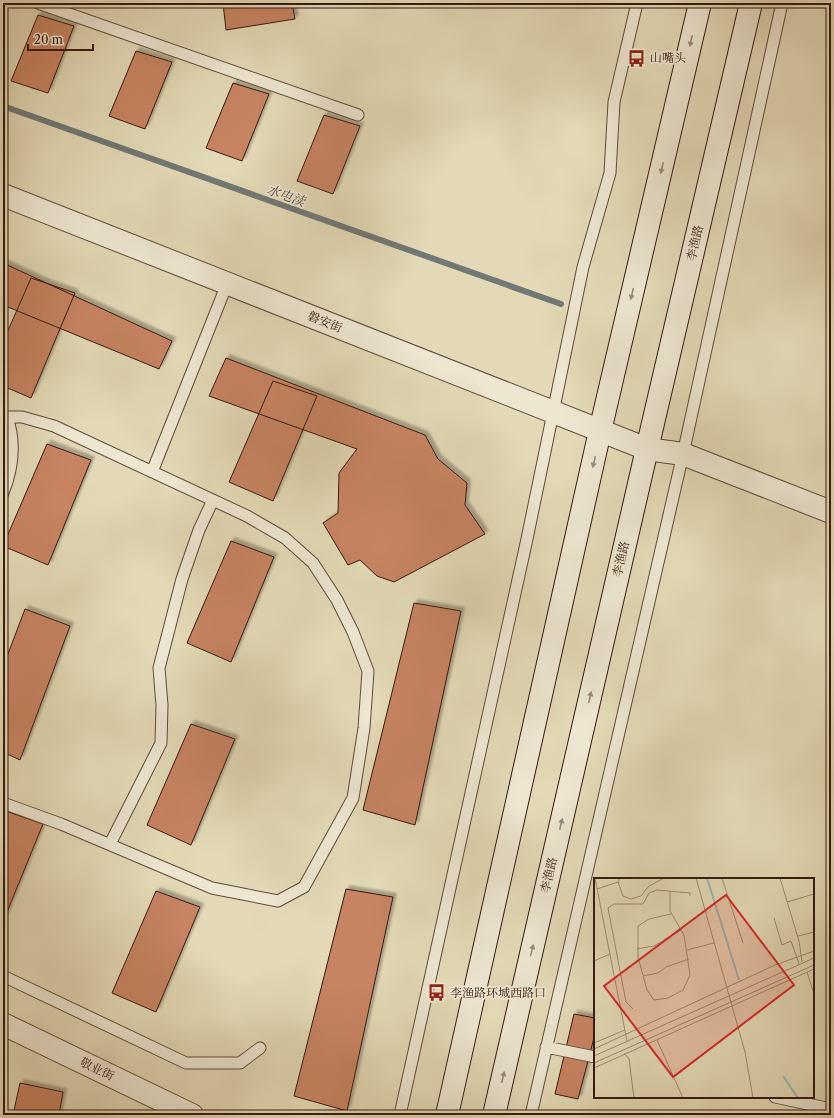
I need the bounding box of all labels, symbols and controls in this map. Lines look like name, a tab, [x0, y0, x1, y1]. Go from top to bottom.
scale bar	[28, 26, 93, 52]
text: 20 m	[34, 32, 63, 47]
one-way arrow	[688, 35, 694, 47]
bus stop icon: 山嘴头	[627, 48, 647, 68]
place label: 山嘴头	[650, 50, 686, 65]
one-way arrow	[658, 161, 664, 174]
water label: 水电渎	[265, 181, 309, 210]
street label: 李渔路	[683, 224, 706, 262]
one-way arrow	[629, 288, 635, 300]
street label: 磐安街	[306, 308, 346, 336]
one-way arrow	[590, 456, 596, 468]
street label: 李渔路	[609, 540, 632, 578]
one-way arrow	[587, 691, 593, 703]
one-way arrow	[558, 817, 564, 830]
street label: 李渔路	[537, 856, 560, 894]
inset map	[594, 878, 814, 1098]
one-way arrow	[529, 944, 535, 956]
bus stop icon: 李渔路环城西路口	[427, 983, 447, 1003]
place label: 李渔路环城西路口	[450, 985, 546, 1000]
street label: 敬业街	[78, 1054, 118, 1084]
one-way arrow	[500, 1071, 506, 1083]

